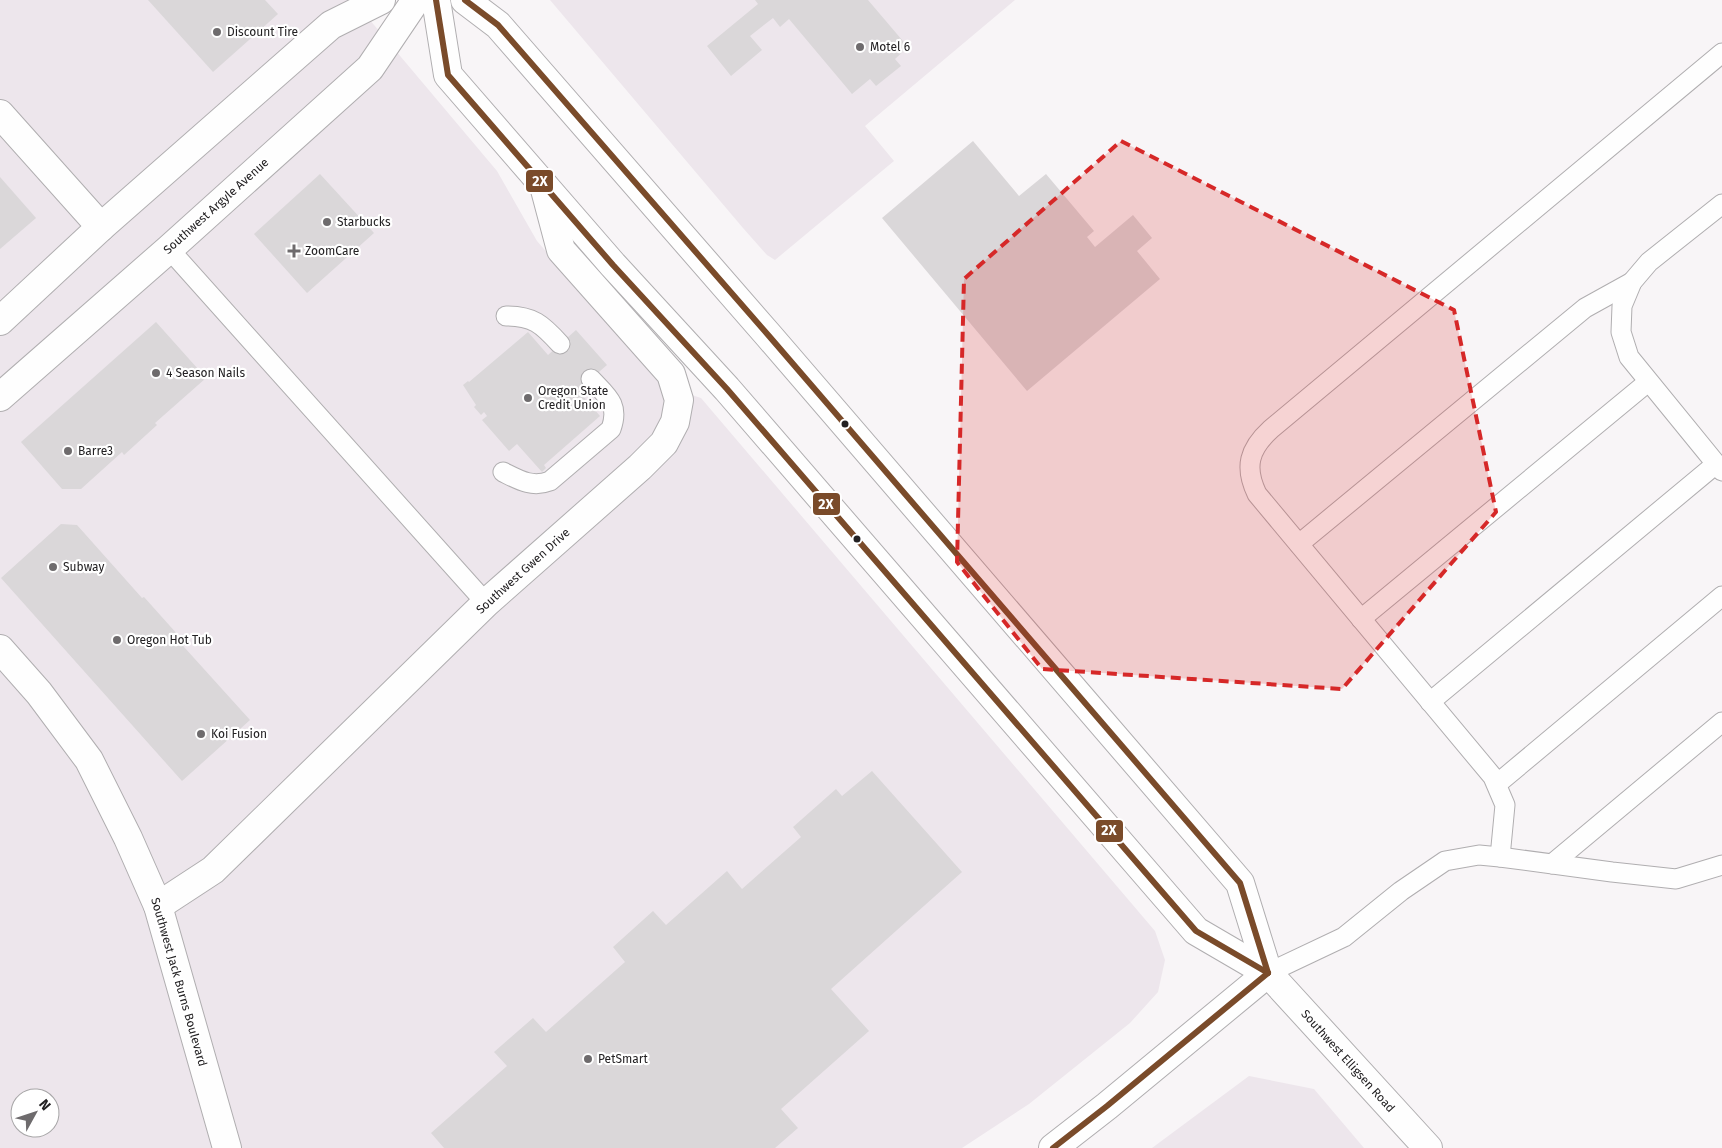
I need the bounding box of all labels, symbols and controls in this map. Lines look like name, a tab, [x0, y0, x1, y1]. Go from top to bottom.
place label: Discount Tire	[227, 25, 298, 39]
marker: Discount Tire	[211, 26, 223, 38]
place label: Motel 6	[870, 40, 910, 54]
marker: Motel 6	[854, 41, 866, 53]
street label: Southwest Argyle Avenue	[161, 155, 271, 257]
line badge: 2X	[525, 169, 554, 193]
text: 2X	[532, 173, 549, 190]
place label: Starbucks	[337, 215, 391, 229]
marker: Starbucks	[321, 216, 333, 228]
marker: ZoomCare	[287, 244, 301, 258]
place label: ZoomCare	[305, 244, 359, 258]
place label: 4 Season Nails	[166, 366, 245, 380]
marker: 4 Season Nails	[150, 367, 162, 379]
place label: Oregon State Credit Union	[538, 384, 608, 412]
marker: Oregon State Credit Union	[522, 392, 534, 404]
unlabelled marker	[840, 419, 850, 429]
place label: Barre3	[78, 444, 113, 458]
marker: Barre3	[62, 445, 74, 457]
line badge: 2X	[812, 492, 841, 516]
text: 2X	[818, 496, 835, 513]
street label: Southwest Gwen Drive	[473, 525, 573, 617]
unlabelled marker	[852, 534, 862, 544]
place label: Subway	[63, 560, 104, 574]
marker: Subway	[47, 561, 59, 573]
place label: Oregon Hot Tub	[127, 633, 212, 647]
marker: Oregon Hot Tub	[111, 634, 123, 646]
place label: Koi Fusion	[211, 727, 267, 741]
marker: Koi Fusion	[195, 728, 207, 740]
line badge: 2X	[1095, 819, 1124, 843]
text: 2X	[1101, 822, 1118, 839]
street label: Southwest Jack Burns Boulevard	[148, 896, 210, 1068]
street label: Southwest Elligsen Road	[1298, 1007, 1398, 1115]
place label: PetSmart	[598, 1052, 648, 1066]
marker: PetSmart	[582, 1053, 594, 1065]
north arrow	[10, 1088, 60, 1138]
text: N	[35, 1096, 54, 1114]

